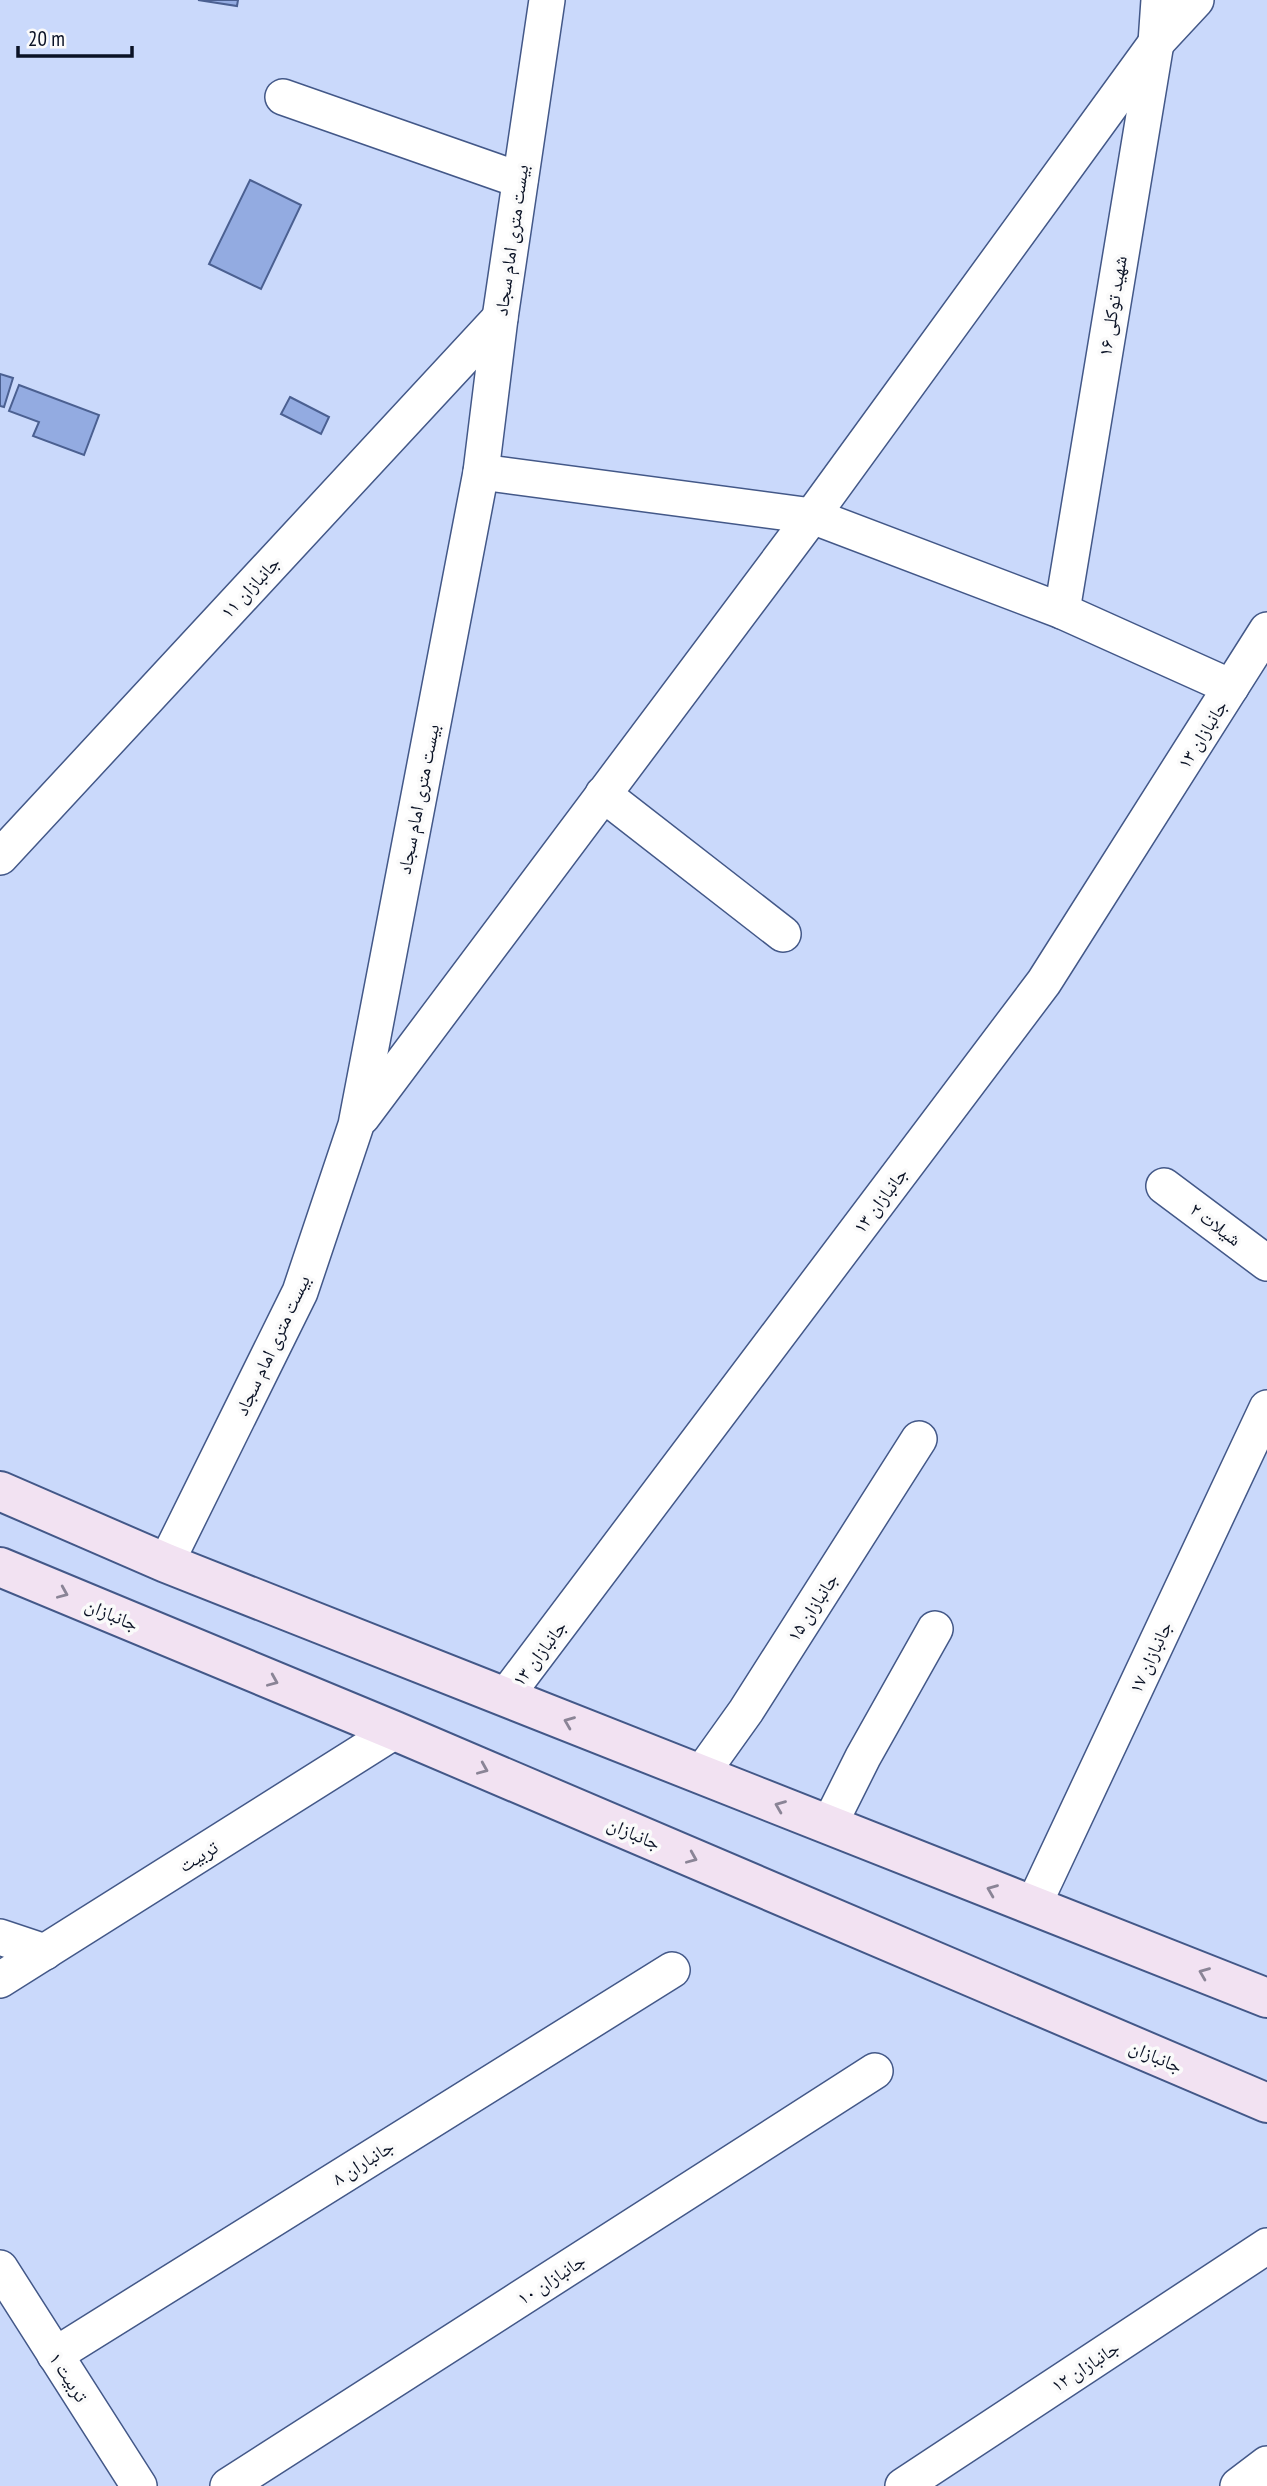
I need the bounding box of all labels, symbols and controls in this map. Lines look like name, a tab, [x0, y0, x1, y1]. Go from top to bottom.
scale bar	[18, 14, 131, 58]
text: 20 m	[28, 25, 65, 52]
street label: بیست متری امام سجاد	[489, 163, 535, 317]
street label: شهید توکلی ۱۶	[1092, 254, 1132, 358]
street label: جانبازان ۱۱	[215, 551, 285, 623]
street label: جانبازان ۱۳	[1172, 695, 1232, 773]
street label: بیست متری امام سجاد	[392, 722, 446, 876]
street label: جانبازان ۱۳	[847, 1162, 913, 1238]
street label: شیلات ۲	[1186, 1197, 1246, 1251]
street label: بیست متری امام سجاد	[229, 1271, 317, 1420]
street label: جانبازان ۱۵	[781, 1568, 843, 1646]
one-way arrow	[56, 1585, 68, 1599]
street label: جانبازان	[82, 1592, 142, 1636]
street label: جانبازان ۱۳	[506, 1615, 572, 1691]
street label: جانبازان ۱۷	[1123, 1617, 1177, 1697]
one-way arrow	[266, 1672, 278, 1686]
one-way arrow	[564, 1717, 576, 1731]
one-way arrow	[476, 1761, 488, 1775]
one-way arrow	[775, 1800, 788, 1814]
street label: جانبازان	[604, 1811, 664, 1855]
street label: تربیت	[174, 1835, 222, 1877]
one-way arrow	[685, 1850, 697, 1864]
one-way arrow	[987, 1884, 999, 1898]
one-way arrow	[1198, 1968, 1210, 1982]
street label: جانبازان	[1126, 2034, 1186, 2078]
street label: جانباران ۸	[328, 2134, 398, 2190]
street label: جانبازان ۱۰	[512, 2248, 590, 2310]
street label: جانبازان ۱۲	[1046, 2335, 1124, 2397]
street label: تربیت ۱	[44, 2348, 94, 2407]

